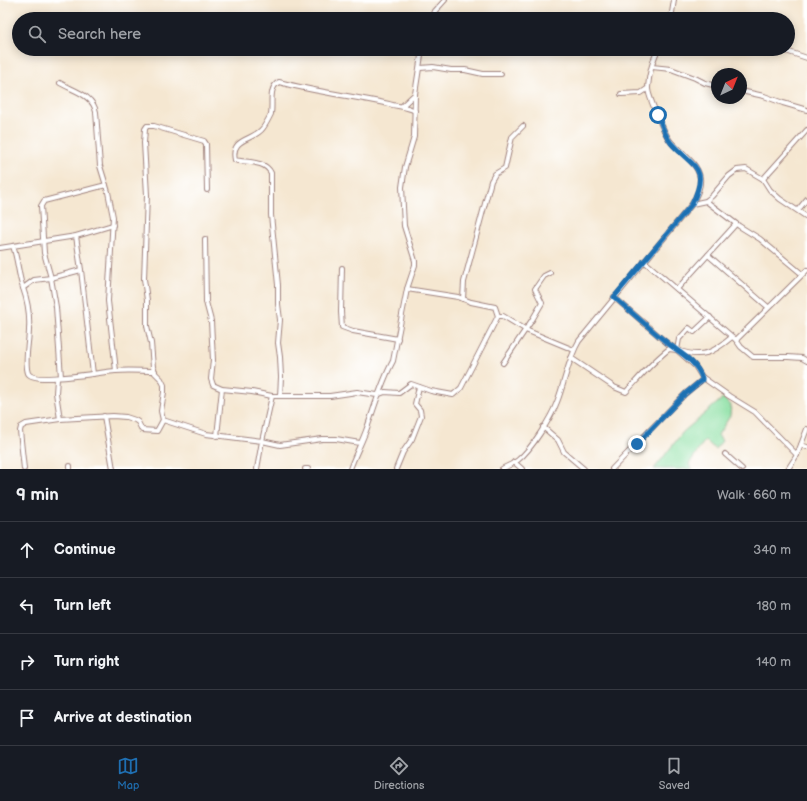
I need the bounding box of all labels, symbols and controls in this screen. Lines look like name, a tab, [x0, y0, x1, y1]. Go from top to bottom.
search box	[12, 12, 795, 56]
icon: search	[26, 23, 48, 45]
text: Search here	[58, 25, 141, 44]
north arrow	[711, 68, 747, 104]
route start	[649, 106, 667, 124]
route end	[628, 435, 646, 453]
text: 9 min	[16, 485, 59, 505]
text: Walk · 660 m	[717, 487, 791, 503]
icon: ahead	[16, 539, 38, 561]
text: Continue	[54, 540, 116, 559]
text: 340 m	[753, 542, 791, 558]
icon: left	[16, 595, 38, 617]
text: Turn left	[54, 596, 111, 615]
text: 180 m	[756, 598, 791, 614]
icon: right	[16, 651, 38, 673]
text: Turn right	[54, 652, 119, 671]
text: 140 m	[756, 654, 791, 670]
icon: arrive	[16, 707, 38, 729]
text: Arrive at destination	[54, 708, 192, 727]
tab: Map	[117, 755, 139, 792]
tab: Directions	[374, 755, 424, 792]
tab: Saved	[659, 755, 690, 792]

